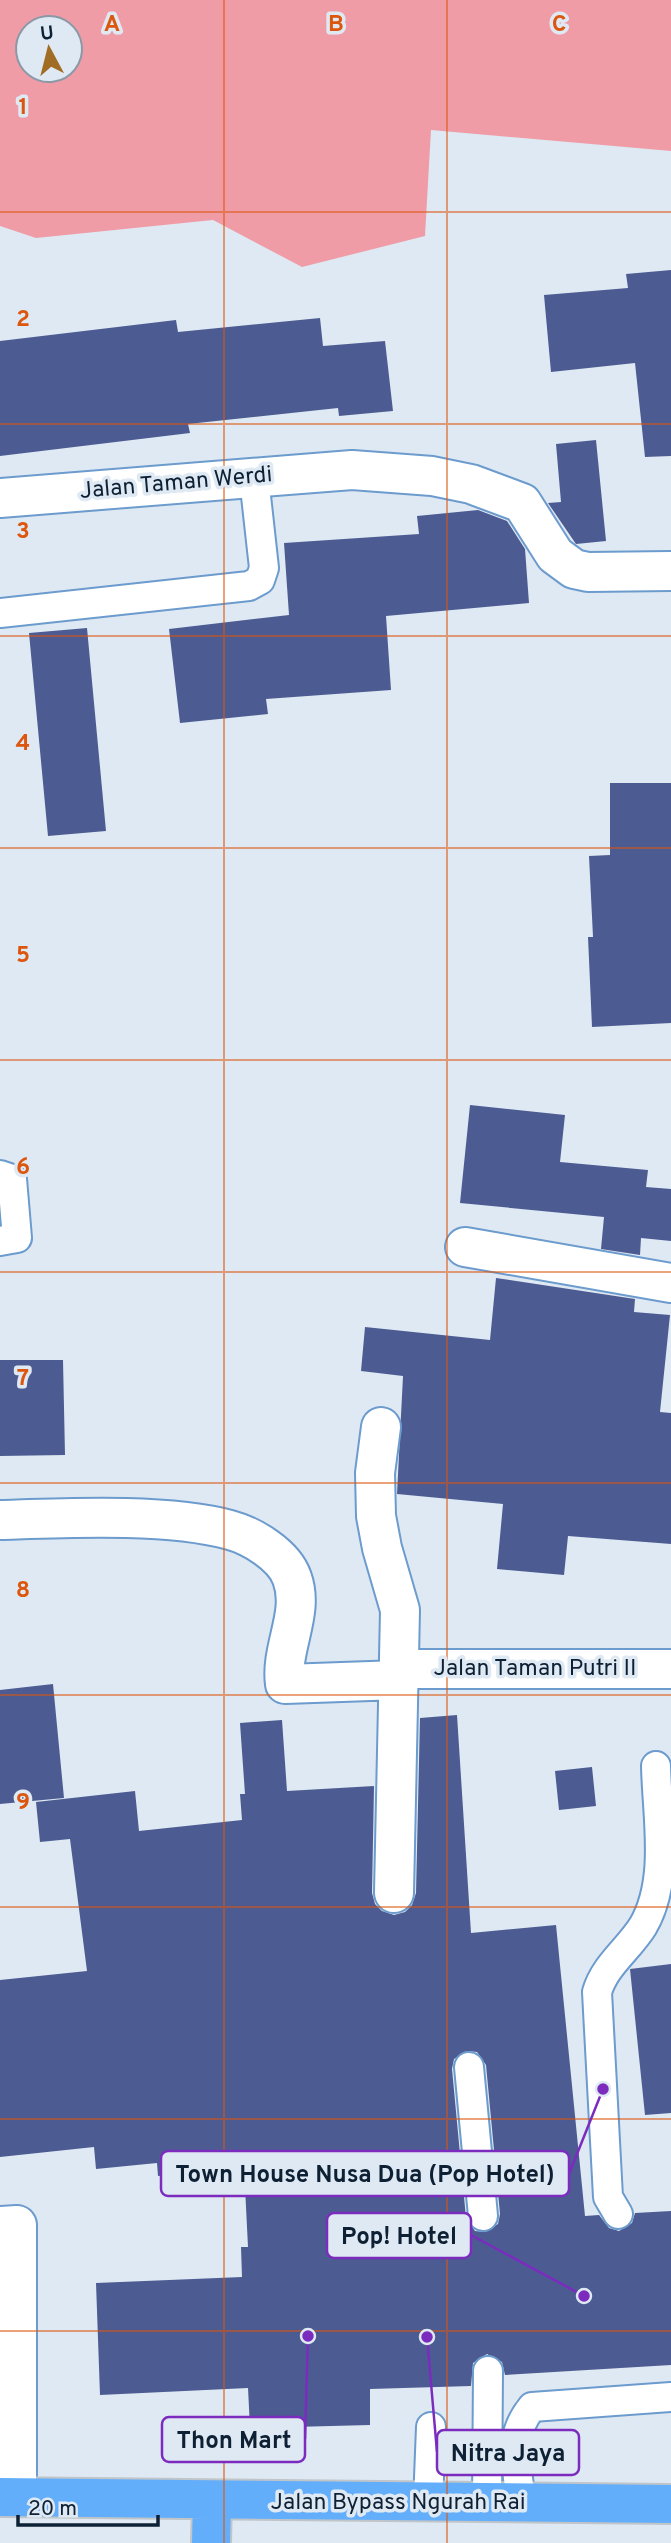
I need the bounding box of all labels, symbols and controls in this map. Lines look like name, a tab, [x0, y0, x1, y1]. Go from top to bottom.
text: A	[104, 11, 120, 40]
text: B	[328, 11, 344, 40]
text: C	[552, 11, 566, 40]
north arrow	[14, 14, 84, 84]
text: U	[39, 21, 55, 47]
text: 1	[18, 94, 28, 123]
text: 2	[16, 306, 30, 335]
street label: Jalan Taman Werdi	[78, 461, 274, 507]
text: 3	[16, 518, 30, 547]
text: 4	[16, 730, 30, 759]
text: 5	[16, 942, 30, 971]
text: 6	[16, 1154, 30, 1183]
text: 7	[17, 1365, 29, 1394]
text: 8	[16, 1577, 30, 1606]
street label: Jalan Taman Putri II	[433, 1655, 637, 1684]
text: 9	[16, 1789, 30, 1818]
callout: Town House Nusa Dua (Pop Hotel)	[161, 2151, 569, 2196]
text: Town House Nusa Dua (Pop Hotel)	[175, 2161, 555, 2191]
callout: Pop! Hotel	[327, 2213, 471, 2258]
text: Pop! Hotel	[341, 2223, 457, 2253]
callout: Thon Mart	[162, 2417, 305, 2462]
text: Thon Mart	[177, 2427, 291, 2457]
callout: Nitra Jaya	[437, 2430, 579, 2475]
text: Nitra Jaya	[451, 2440, 565, 2470]
scale bar	[18, 2484, 158, 2528]
street label: Jalan Bypass Ngurah Rai	[271, 2489, 526, 2518]
text: 20 m	[28, 2496, 77, 2523]

